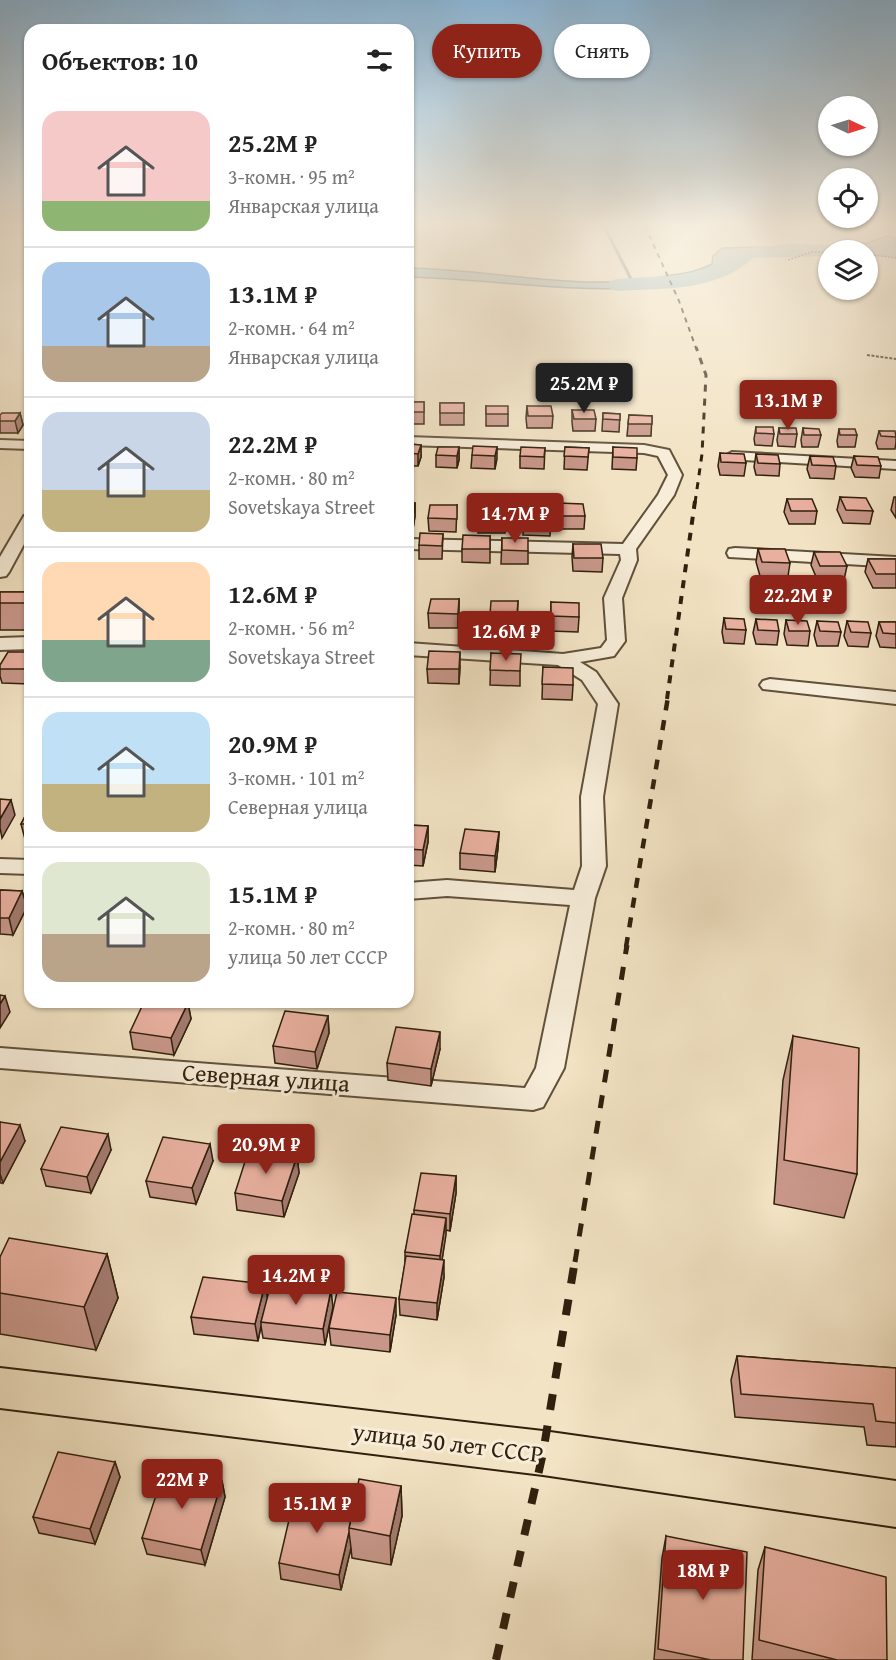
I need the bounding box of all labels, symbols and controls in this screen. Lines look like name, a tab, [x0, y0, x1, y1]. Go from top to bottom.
chip: Купить	[432, 24, 542, 78]
chip: Снять	[554, 24, 650, 78]
text: Объектов: 10	[42, 41, 198, 80]
icon: filters	[363, 44, 396, 77]
north arrow	[818, 96, 878, 156]
map controls	[818, 96, 878, 300]
text: 25.2M ₽	[228, 123, 317, 162]
icon: home	[90, 135, 162, 207]
text: 3-комн. · 95 m²	[228, 162, 355, 191]
button: locate	[818, 168, 878, 228]
text: Январская улица	[228, 191, 379, 220]
button: layers	[818, 240, 878, 300]
text: 13.1M ₽	[228, 274, 317, 313]
icon: home	[90, 286, 162, 358]
text: 2-комн. · 64 m²	[228, 313, 355, 342]
text: Январская улица	[228, 342, 379, 371]
pin: 25.2M ₽	[529, 363, 639, 414]
text: 25.2M ₽	[550, 368, 618, 397]
pin: 13.1M ₽	[733, 380, 843, 431]
text: 13.1M ₽	[754, 385, 822, 414]
text: 22.2M ₽	[228, 424, 317, 463]
icon: home	[90, 436, 162, 508]
text: 2-комн. · 80 m²	[228, 463, 355, 492]
text: Sovetskaya Street	[228, 492, 375, 521]
pin: 14.7M ₽	[460, 493, 570, 544]
text: 14.7M ₽	[481, 498, 549, 527]
text: 12.6M ₽	[228, 574, 317, 613]
pin: 22.2M ₽	[743, 575, 853, 626]
text: 22.2M ₽	[764, 580, 832, 609]
icon: home	[90, 586, 162, 658]
pin: 12.6M ₽	[451, 611, 561, 662]
text: 2-комн. · 56 m²	[228, 613, 355, 642]
text: 12.6M ₽	[472, 616, 540, 645]
text: Sovetskaya Street	[228, 642, 375, 671]
text: 20.9M ₽	[228, 724, 317, 763]
icon: home	[90, 736, 162, 808]
text: 3-комн. · 101 m²	[228, 763, 364, 792]
text: Северная улица	[228, 792, 368, 821]
text: 15.1M ₽	[228, 874, 317, 913]
icon: home	[90, 886, 162, 958]
text: 2-комн. · 80 m²	[228, 913, 355, 942]
text: улица 50 лет СССР	[228, 942, 388, 971]
street label: Северная улица	[181, 1054, 352, 1101]
pin: 20.9M ₽	[211, 1124, 321, 1175]
text: 20.9M ₽	[232, 1129, 300, 1158]
pin: 14.2M ₽	[241, 1255, 351, 1306]
text: 14.2M ₽	[262, 1260, 330, 1289]
street label: улица 50 лет СССР	[350, 1413, 545, 1472]
pin: 22M ₽	[140, 1459, 224, 1510]
text: 22M ₽	[156, 1464, 208, 1493]
pin: 15.1M ₽	[262, 1483, 372, 1534]
text: 15.1M ₽	[283, 1488, 351, 1517]
pin: 18M ₽	[661, 1550, 745, 1601]
text: 18M ₽	[677, 1555, 729, 1584]

